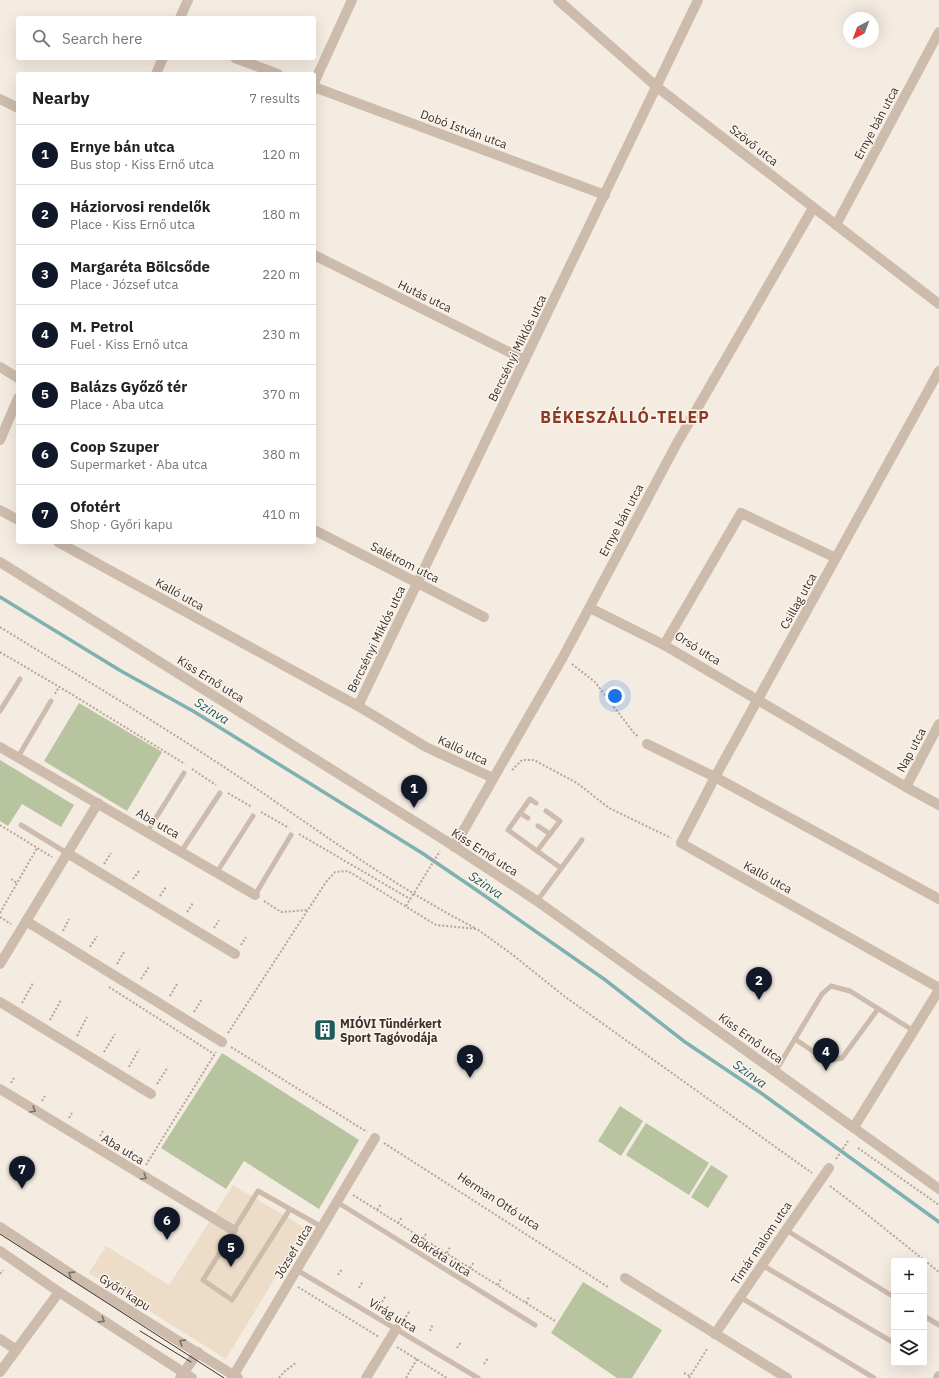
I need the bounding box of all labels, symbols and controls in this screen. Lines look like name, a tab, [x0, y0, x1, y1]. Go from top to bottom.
north arrow	[843, 12, 879, 48]
search box	[16, 16, 316, 60]
icon: search	[30, 27, 52, 49]
text: Search here	[62, 29, 142, 48]
street label: Ernye bán utca	[851, 84, 902, 162]
text: Nearby	[32, 87, 90, 109]
text: 7 results	[249, 90, 300, 107]
street label: Dobó István utca	[419, 106, 510, 152]
street label: Szövő utca	[727, 121, 782, 169]
text: Ernye bán utca	[70, 137, 175, 156]
text: 1	[41, 146, 49, 163]
text: 120 m	[262, 146, 300, 163]
text: Bus stop · Kiss Ernő utca	[70, 156, 214, 173]
text: Háziorvosi rendelők	[70, 197, 210, 216]
text: 2	[41, 206, 49, 223]
text: 180 m	[262, 206, 300, 223]
text: Place · Kiss Ernő utca	[70, 216, 195, 233]
text: Margaréta Bölcsőde	[70, 257, 210, 276]
text: 3	[41, 266, 49, 283]
text: 220 m	[262, 266, 300, 283]
text: Place · József utca	[70, 276, 178, 293]
street label: Hutás utca	[396, 277, 455, 316]
street label: Bercsényi Miklós utca	[485, 292, 550, 404]
text: M. Petrol	[70, 317, 133, 336]
text: 4	[41, 326, 49, 343]
text: 230 m	[262, 326, 300, 343]
text: Fuel · Kiss Ernő utca	[70, 336, 188, 353]
text: Balázs Győző tér	[70, 377, 187, 396]
text: 5	[41, 386, 49, 403]
text: 370 m	[262, 386, 300, 403]
text: Place · Aba utca	[70, 396, 164, 413]
district label: BÉKESZÁLLÓ-TELEP	[540, 406, 710, 427]
text: Coop Szuper	[70, 437, 159, 456]
text: 6	[41, 446, 49, 463]
text: 380 m	[262, 446, 300, 463]
text: Supermarket · Aba utca	[70, 456, 207, 473]
street label: Ernye bán utca	[596, 481, 647, 559]
text: Ofotért	[70, 497, 120, 516]
text: 7	[41, 506, 49, 523]
text: 410 m	[262, 506, 300, 523]
text: Shop · Győri kapu	[70, 516, 173, 533]
street label: Salétrom utca	[368, 538, 442, 586]
street label: Csillag utca	[776, 570, 820, 632]
street label: Kalló utca	[153, 575, 207, 614]
street label: Bercsényi Miklós utca	[344, 583, 409, 695]
street label: Orsó utca	[672, 628, 724, 668]
street label: Kiss Ernő utca	[175, 652, 248, 706]
your location	[605, 686, 625, 706]
water label: Szinva	[191, 694, 233, 728]
street label: Nap utca	[893, 725, 929, 775]
street label: Kalló utca	[436, 732, 491, 768]
pin: 1	[401, 775, 427, 808]
street label: Aba utca	[134, 805, 183, 842]
street label: Kiss Ernő utca	[449, 825, 522, 879]
street label: Kalló utca	[741, 858, 795, 897]
water label: Szinva	[466, 867, 506, 903]
pin: 2	[746, 967, 772, 1000]
street label: Kiss Ernő utca	[716, 1010, 787, 1067]
place label: MIÓVI Tündérkert Sport Tagóvodája	[340, 1015, 442, 1045]
building icon: MIÓVI Tündérkert Sport Tagóvodája	[312, 1017, 338, 1043]
pin: 4	[813, 1038, 839, 1071]
pin: 3	[457, 1045, 483, 1078]
water label: Szinva	[730, 1056, 770, 1092]
one-way arrow	[29, 1105, 36, 1112]
street label: Aba utca	[99, 1130, 148, 1168]
pin: 7	[9, 1156, 35, 1189]
street label: Herman Ottó utca	[455, 1169, 544, 1234]
one-way arrow	[140, 1172, 147, 1180]
street label: Tímár malom utca	[727, 1198, 795, 1288]
pin: 6	[154, 1207, 180, 1240]
street label: József utca	[271, 1221, 315, 1281]
street label: Bokréta utca	[408, 1230, 475, 1280]
pin: 5	[218, 1234, 244, 1267]
map controls	[891, 1258, 927, 1366]
button: +	[891, 1258, 927, 1294]
street label: Győri kapu	[97, 1270, 153, 1314]
one-way arrow	[68, 1271, 75, 1279]
button: −	[891, 1294, 927, 1330]
street label: Virág utca	[366, 1295, 420, 1336]
one-way arrow	[98, 1315, 105, 1323]
button: layers	[891, 1330, 927, 1366]
one-way arrow	[179, 1340, 186, 1347]

